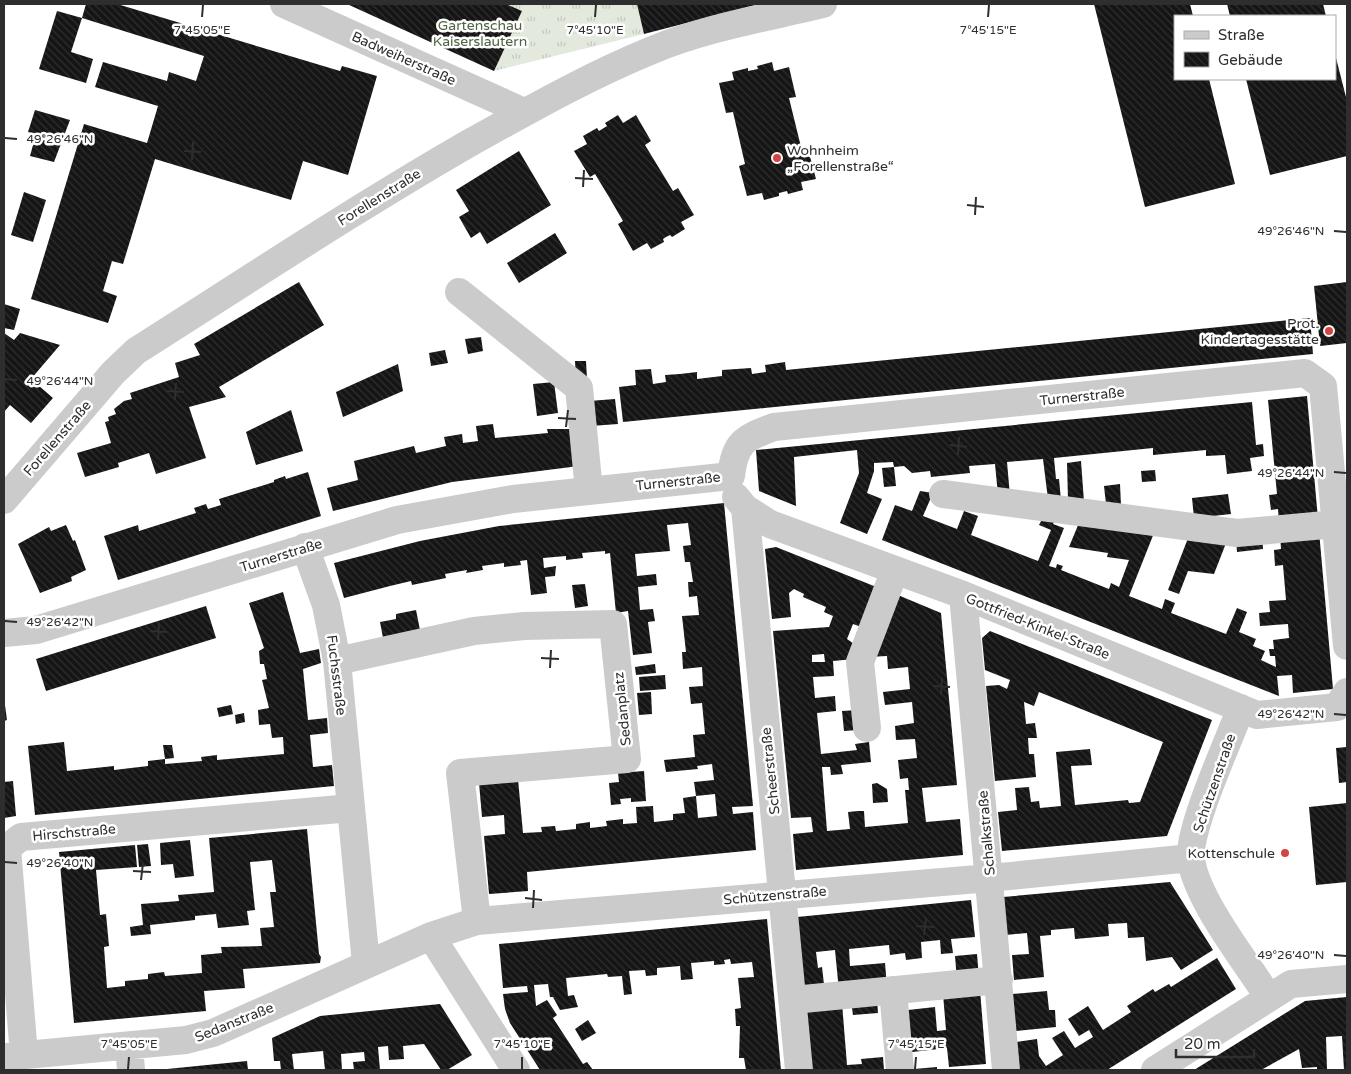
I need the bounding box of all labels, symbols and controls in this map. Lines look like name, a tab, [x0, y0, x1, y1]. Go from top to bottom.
legend	[1174, 15, 1336, 80]
park label: Gartenschau Kaiserslautern	[433, 17, 527, 50]
text: 7°45'05"E	[173, 23, 231, 37]
text: 7°45'10"E	[566, 23, 624, 37]
text: 7°45'15"E	[959, 23, 1017, 37]
text: Straße	[1218, 26, 1264, 44]
street label: Badweiherstraße	[349, 28, 459, 89]
text: Gebäude	[1218, 51, 1283, 69]
text: 49°26'46"N	[27, 132, 94, 146]
place label: Wohnheim „Forellenstraße“	[787, 142, 894, 175]
marker: Wohnheim „Forellenstraße“	[771, 152, 783, 164]
street label: Forellenstraße	[335, 165, 424, 230]
text: 49°26'46"N	[1258, 224, 1325, 238]
place label: Prot. Kindertagesstätte	[1201, 315, 1319, 348]
marker: Prot. Kindertagesstätte	[1323, 325, 1335, 337]
text: 49°26'44"N	[27, 374, 94, 388]
street label: Turnerstraße	[1039, 384, 1125, 409]
street label: Forellenstraße	[20, 397, 95, 480]
text: 49°26'44"N	[1258, 466, 1325, 480]
street label: Turnerstraße	[635, 469, 721, 494]
street label: Turnerstraße	[238, 535, 324, 576]
street label: Gottfried-Kinkel-Straße	[963, 590, 1112, 663]
text: 49°26'42"N	[27, 615, 94, 629]
street label: Fuchsstraße	[323, 634, 350, 716]
street label: Sedanplatz	[610, 671, 635, 747]
text: 49°26'42"N	[1258, 707, 1325, 721]
street label: Scheerstraße	[757, 726, 784, 815]
street label: Schützenstraße	[1190, 731, 1239, 835]
street label: Schalkstraße	[974, 790, 999, 876]
street label: Hirschstraße	[32, 820, 117, 845]
place label: Kottenschule	[1188, 845, 1275, 862]
marker: Kottenschule	[1279, 847, 1291, 859]
text: 49°26'40"N	[27, 856, 94, 870]
street label: Schützenstraße	[723, 883, 827, 908]
text: 49°26'40"N	[1258, 948, 1325, 962]
street label: Sedanstraße	[192, 999, 276, 1046]
scale bar	[1176, 1026, 1254, 1058]
text: 20 m	[1184, 1035, 1221, 1053]
text: 7°45'05"E	[100, 1037, 158, 1051]
text: 7°45'10"E	[493, 1037, 551, 1051]
text: 7°45'15"E	[887, 1037, 945, 1051]

